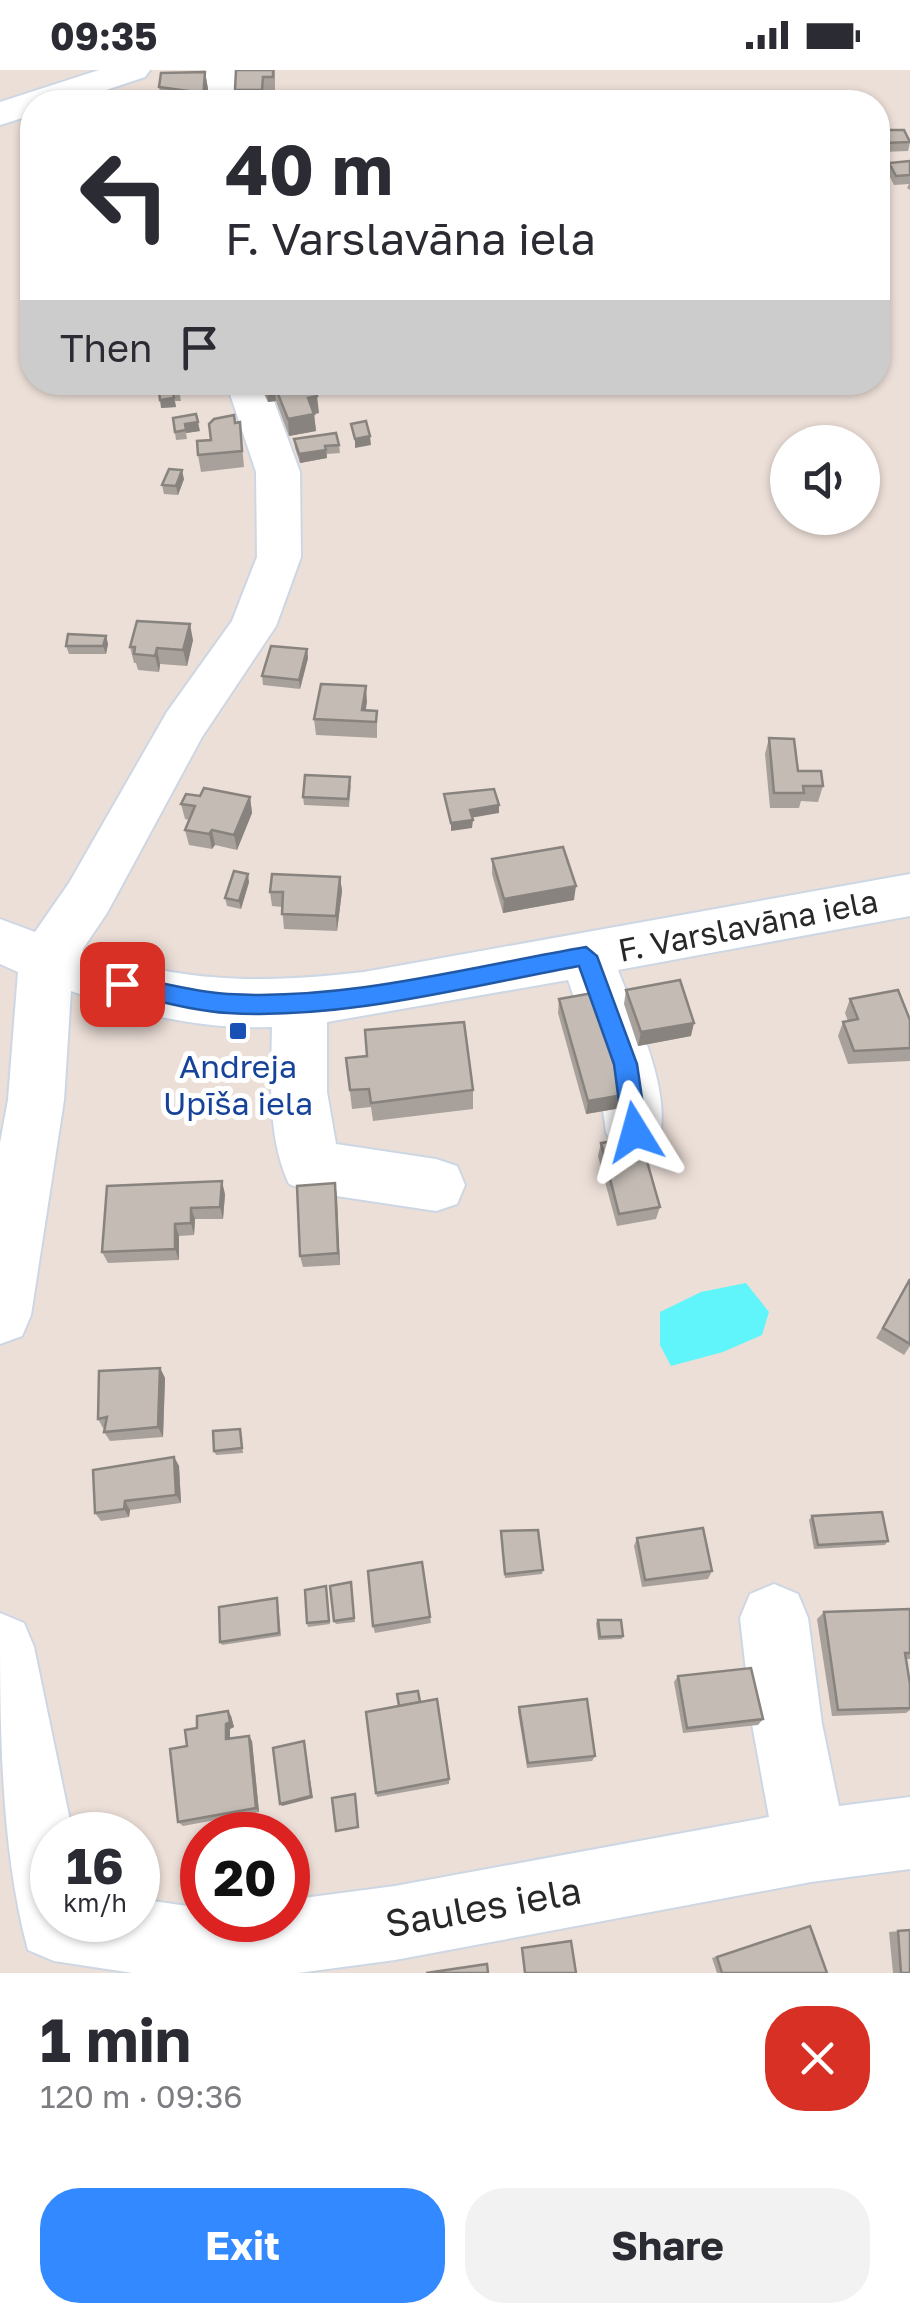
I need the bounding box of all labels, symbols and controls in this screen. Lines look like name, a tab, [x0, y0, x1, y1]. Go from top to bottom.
text: 09:35	[50, 13, 157, 58]
text: 40 m	[225, 126, 393, 210]
icon: left	[60, 130, 190, 260]
text: F. Varslavāna iela	[225, 211, 596, 265]
icon: arrive	[172, 320, 227, 375]
text: Then	[60, 325, 152, 370]
map controls	[770, 425, 880, 535]
button: sound	[770, 425, 880, 535]
street label: F. Varslavāna iela	[615, 881, 881, 969]
pin	[80, 942, 165, 1027]
icon: arrive	[95, 957, 150, 1012]
marker: Andreja Upīša iela	[227, 1020, 249, 1042]
place label: Andreja Upīša iela	[163, 1047, 313, 1122]
position arrow	[583, 1080, 687, 1184]
speed limit sign: 20	[180, 1812, 310, 1942]
text: 16	[66, 1835, 124, 1895]
street label: Saules iela	[382, 1867, 584, 1945]
text: km/h	[63, 1887, 127, 1918]
text: 1 min	[40, 2003, 191, 2075]
button: close	[765, 2006, 870, 2111]
text: 120 m · 09:36	[40, 2077, 243, 2115]
button: Exit	[40, 2188, 445, 2303]
button: Share	[465, 2188, 870, 2303]

